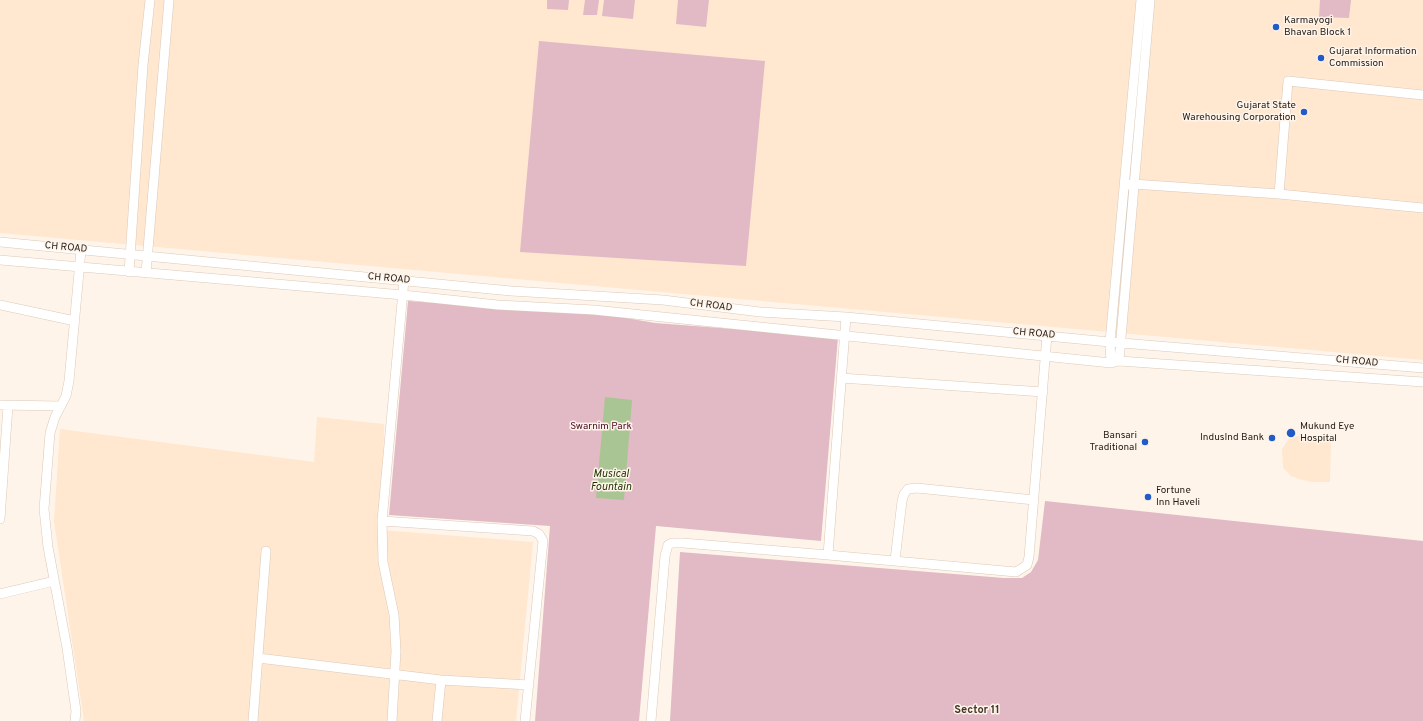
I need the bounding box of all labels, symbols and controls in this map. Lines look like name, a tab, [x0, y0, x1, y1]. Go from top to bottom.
place label: Karmayogi Bhavan Block 1	[1284, 15, 1351, 38]
marker: Karmayogi Bhavan Block 1	[1271, 22, 1281, 32]
place label: Gujarat Information Commission	[1329, 46, 1417, 70]
marker: Gujarat Information Commission	[1316, 53, 1326, 63]
place label: Gujarat State Warehousing Corporation	[1182, 100, 1296, 124]
marker: Gujarat State Warehousing Corporation	[1299, 107, 1309, 117]
street label: CH ROAD	[44, 240, 88, 256]
street label: CH ROAD	[367, 271, 411, 287]
street label: CH ROAD	[689, 297, 733, 315]
street label: CH ROAD	[1012, 326, 1056, 342]
street label: CH ROAD	[1335, 354, 1379, 370]
park label: Swarnim Park	[570, 421, 632, 433]
place label: Mukund Eye Hospital	[1300, 421, 1354, 444]
marker: Mukund Eye Hospital	[1285, 427, 1297, 439]
place label: Bansari Traditional	[1090, 430, 1137, 454]
place label: IndusInd Bank	[1200, 432, 1264, 444]
marker: IndusInd Bank	[1267, 433, 1277, 443]
marker: Bansari Traditional	[1140, 437, 1150, 447]
water label: Musical Fountain	[591, 468, 631, 494]
place label: Fortune Inn Haveli	[1156, 485, 1200, 508]
marker: Fortune Inn Haveli	[1143, 492, 1153, 502]
district label: Sector 11	[954, 704, 1000, 718]

